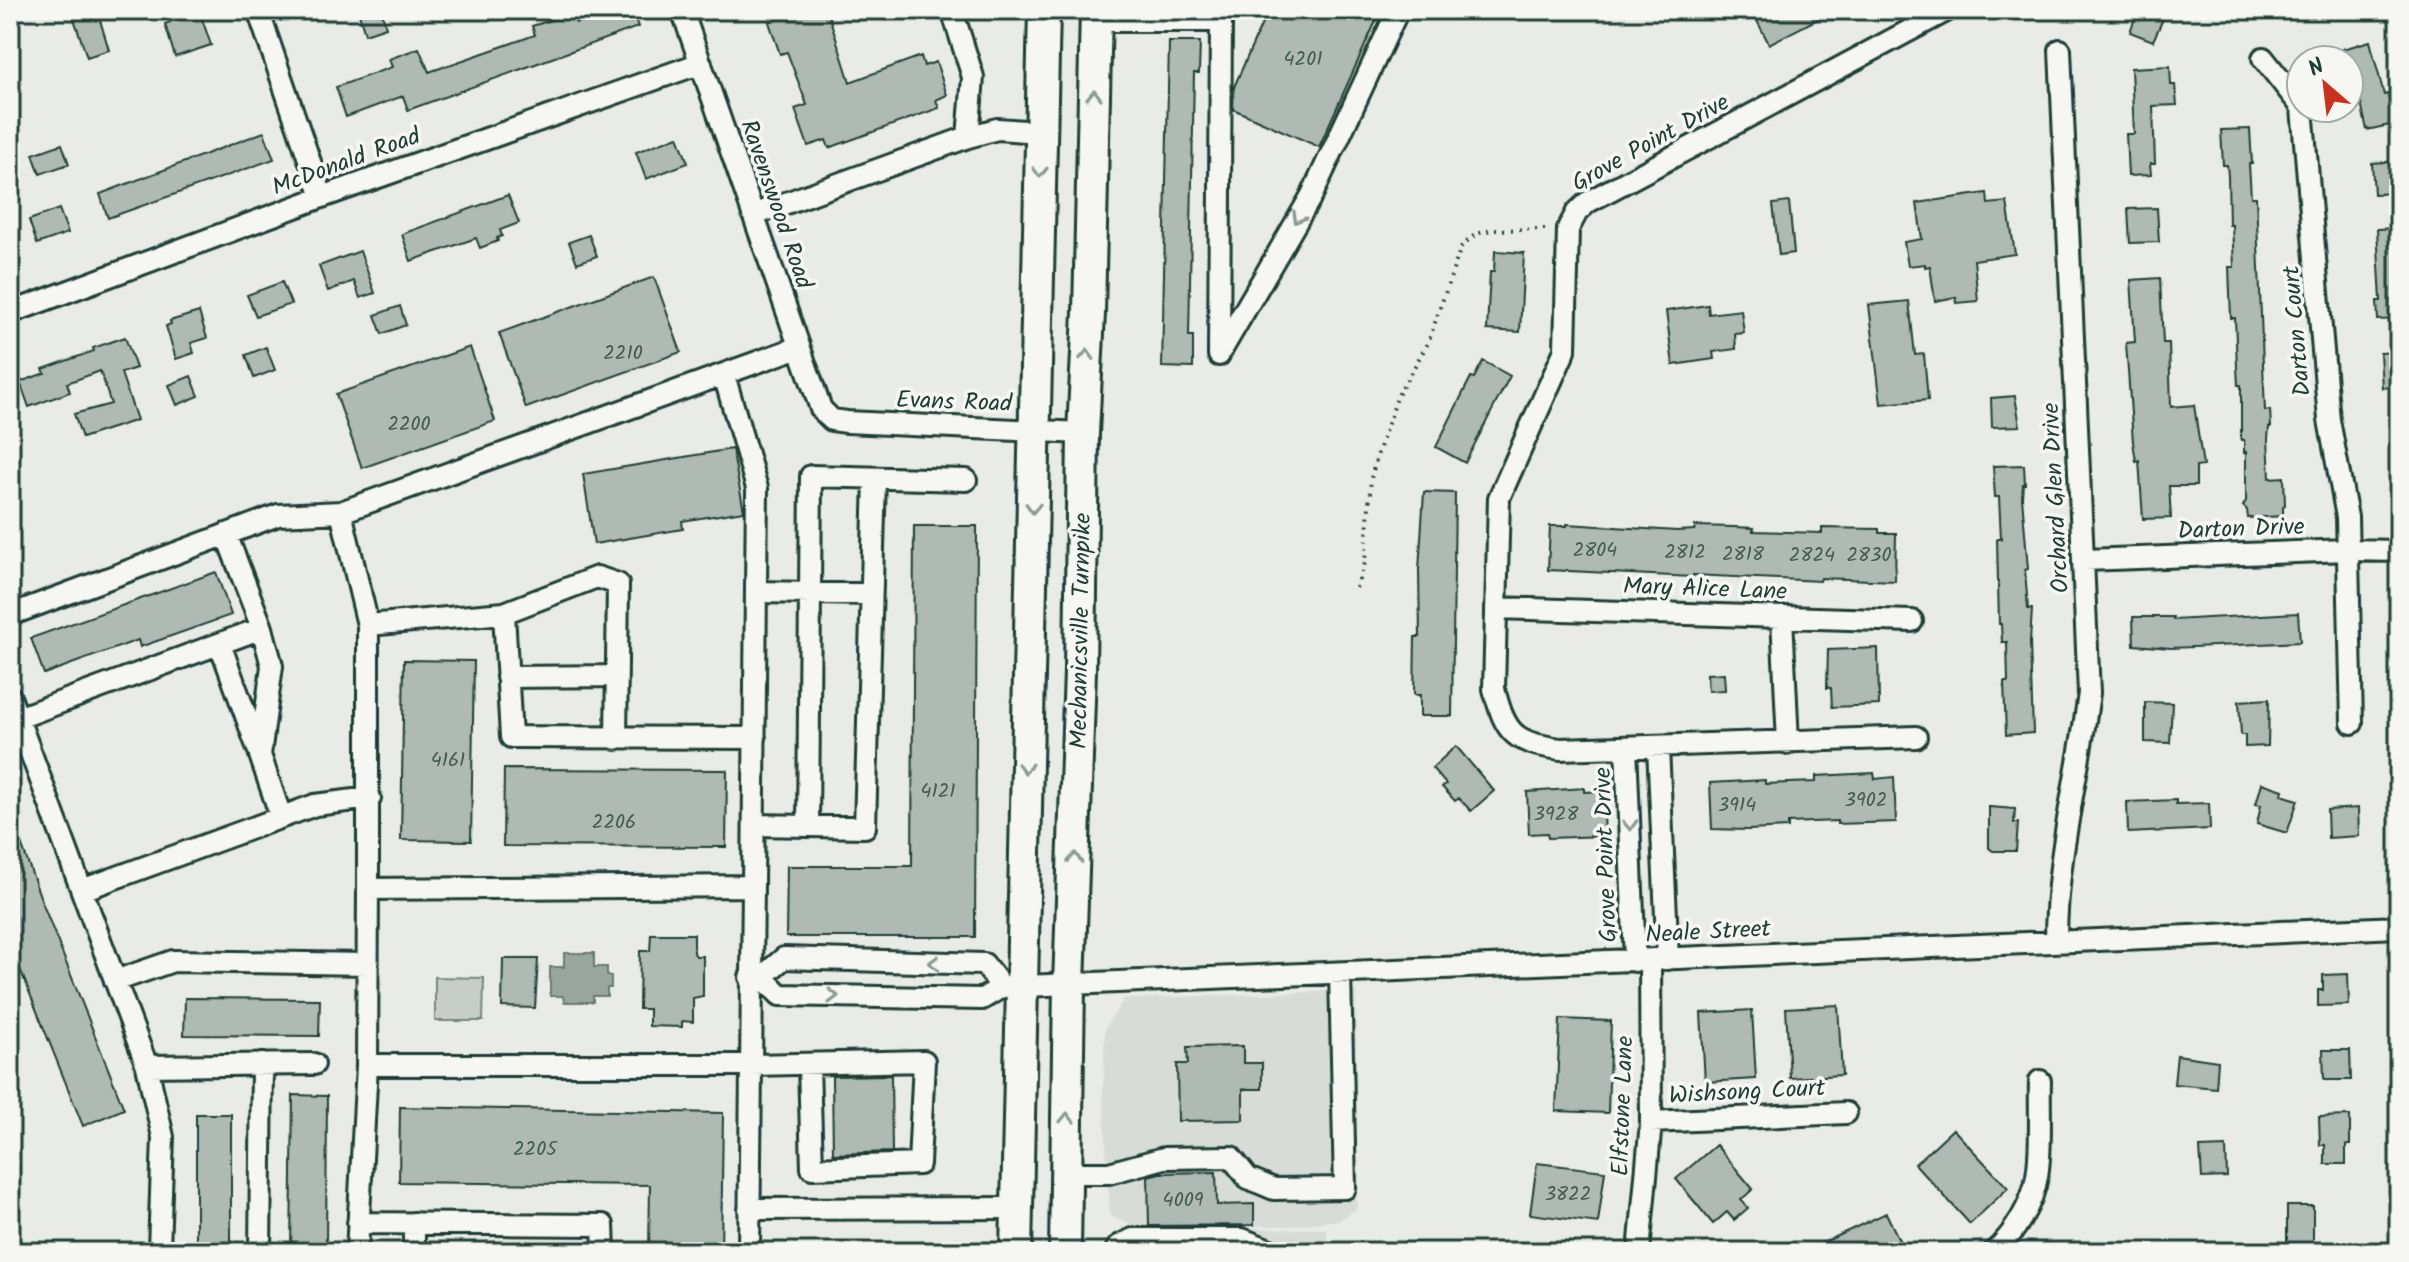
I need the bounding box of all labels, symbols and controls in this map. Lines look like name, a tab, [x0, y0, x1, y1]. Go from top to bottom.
house number: 4201	[1284, 44, 1322, 76]
north arrow	[2285, 44, 2365, 124]
text: N	[2302, 50, 2331, 87]
street label: Grove Point Drive	[1565, 84, 1737, 203]
one-way arrow	[1086, 88, 1103, 101]
street label: Ravenswood Road	[728, 115, 823, 295]
street label: McDonald Road	[267, 117, 427, 207]
one-way arrow	[1031, 166, 1049, 179]
one-way arrow	[1292, 209, 1308, 224]
street label: Darton Court	[2272, 263, 2323, 398]
house number: 2210	[603, 338, 643, 370]
one-way arrow	[1078, 348, 1095, 361]
street label: Evans Road	[895, 381, 1014, 424]
street label: Orchard Glen Drive	[2032, 401, 2081, 594]
house number: 2200	[387, 409, 431, 441]
one-way arrow	[1025, 502, 1042, 515]
street label: Darton Drive	[2177, 508, 2306, 551]
street label: Mechanicsville Turnpike	[1060, 512, 1103, 750]
house number: 2804	[1573, 535, 1617, 567]
house number: 2812	[1664, 537, 1706, 569]
house number: 2818	[1722, 539, 1765, 571]
house number: 2824	[1789, 540, 1835, 572]
house number: 2830	[1846, 540, 1892, 572]
street label: Mary Alice Lane	[1622, 567, 1788, 612]
house number: 4161	[431, 745, 465, 777]
one-way arrow	[1016, 762, 1034, 775]
street label: Grove Point Drive	[1584, 766, 1629, 943]
house number: 4121	[920, 776, 956, 808]
house number: 3902	[1845, 785, 1887, 817]
house number: 3914	[1718, 790, 1756, 822]
house number: 3928	[1534, 799, 1579, 831]
house number: 2206	[592, 807, 636, 839]
one-way arrow	[1621, 819, 1638, 832]
one-way arrow	[1067, 851, 1084, 864]
street label: Neale Street	[1644, 910, 1772, 955]
one-way arrow	[927, 954, 940, 971]
one-way arrow	[827, 987, 840, 1005]
street label: Elfstone Lane	[1602, 1035, 1645, 1177]
street label: Wishsong Court	[1668, 1069, 1827, 1116]
one-way arrow	[1058, 1111, 1076, 1124]
house number: 2205	[513, 1134, 558, 1166]
house number: 3822	[1545, 1179, 1591, 1211]
house number: 4009	[1163, 1185, 1204, 1217]

